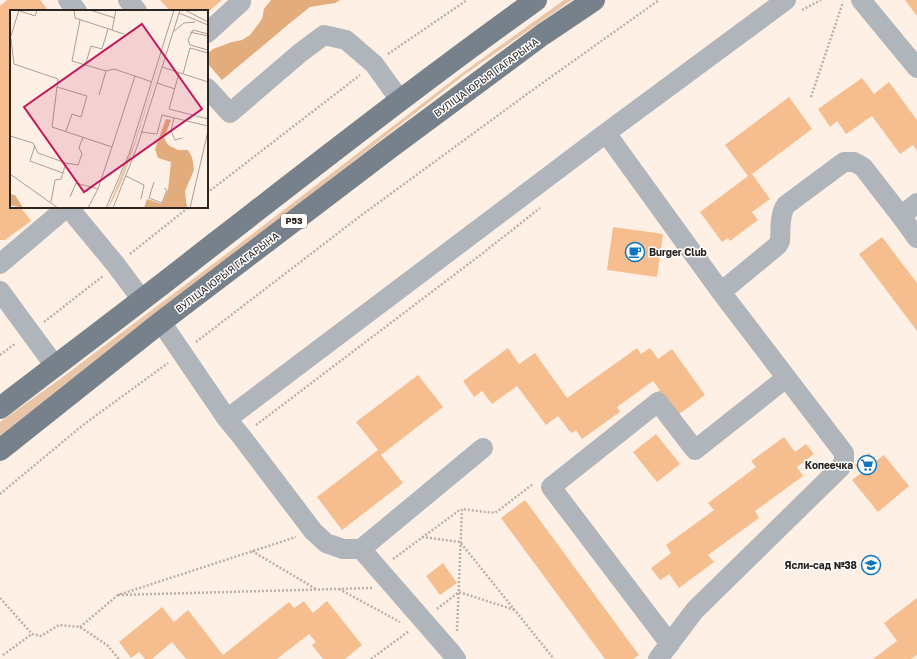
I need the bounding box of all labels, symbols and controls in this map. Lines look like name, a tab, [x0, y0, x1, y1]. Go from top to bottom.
inset map	[10, 10, 208, 208]
street label: ВУЛІЦА ЮРЫЯ ГАГАРЫНА	[431, 35, 541, 119]
road number: Р53	[281, 214, 307, 228]
street label: ВУЛІЦА ЮРЫЯ ГАГАРЫНА	[173, 229, 281, 315]
cafe icon: Burger Club	[624, 241, 646, 263]
place label: Burger Club	[649, 246, 707, 258]
supermarket icon: Копеечка	[856, 454, 878, 476]
place label: Копеечка	[805, 459, 853, 471]
school or university icon: Ясли-сад №38	[860, 554, 882, 576]
place label: Ясли-сад №38	[784, 559, 857, 571]

